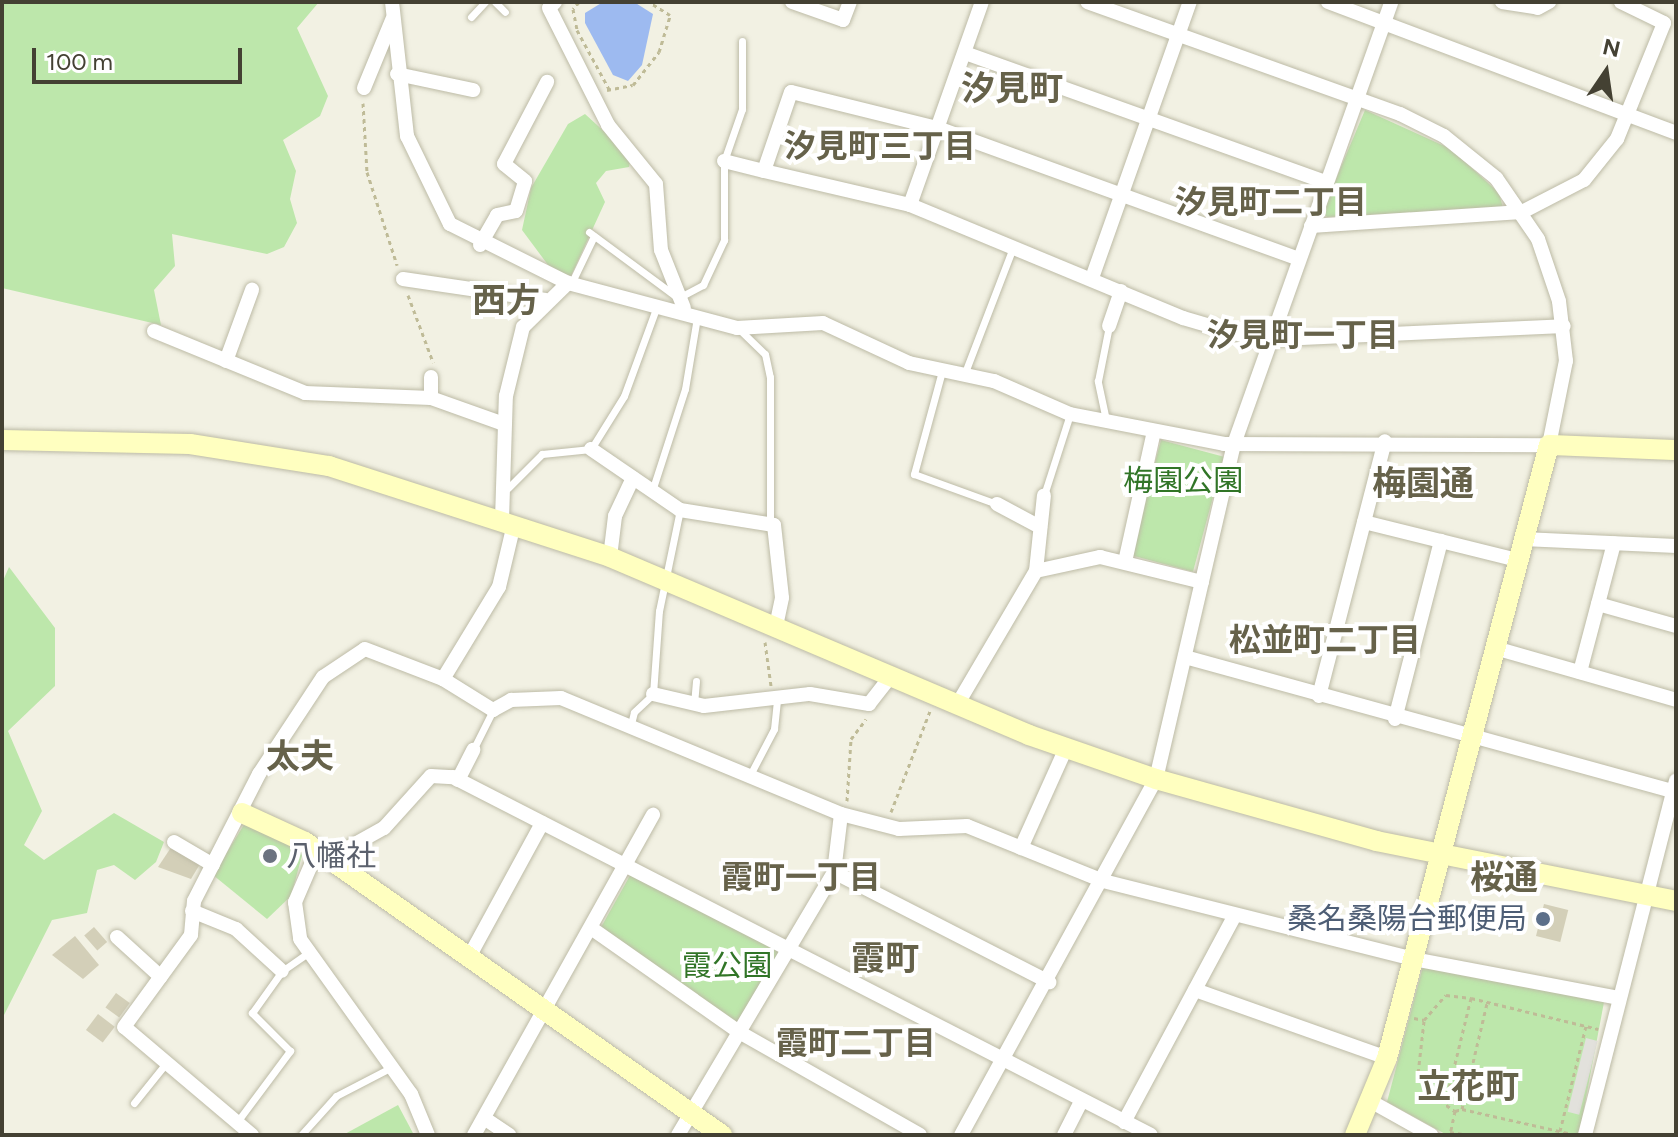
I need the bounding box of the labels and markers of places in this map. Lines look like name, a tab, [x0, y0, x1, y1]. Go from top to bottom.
place label: 八幡社	[286, 838, 376, 874]
marker: 八幡社	[261, 847, 279, 865]
place label: 桑名桑陽台郵便局	[1287, 901, 1527, 937]
marker: 桑名桑陽台郵便局	[1534, 910, 1552, 928]

